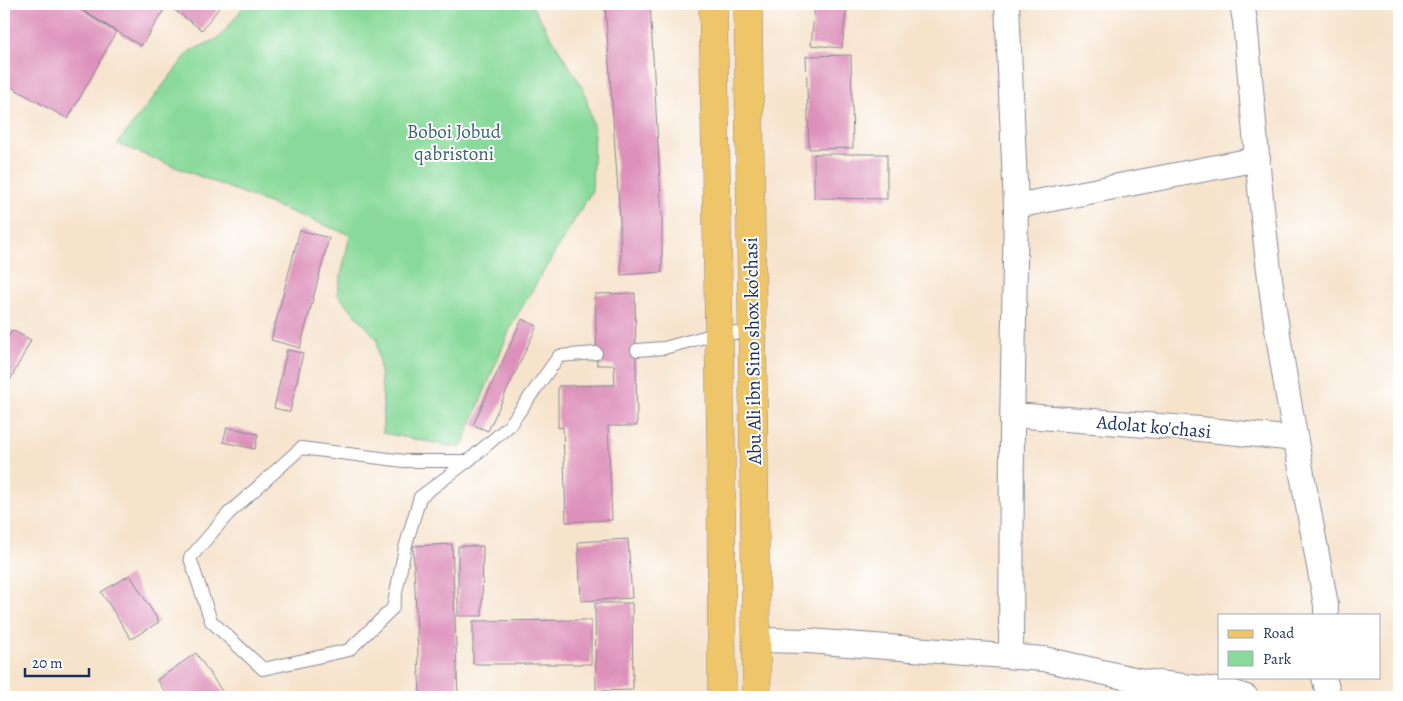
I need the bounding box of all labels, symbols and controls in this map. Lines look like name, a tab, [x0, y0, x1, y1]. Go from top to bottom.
park label: Boboi Jobud qabristoni	[407, 119, 502, 167]
street label: Abu Ali ibn Sino shox ko'chasi	[738, 237, 768, 466]
street label: Adolat ko'chasi	[1095, 409, 1212, 445]
legend	[1218, 614, 1380, 678]
text: Road	[1263, 623, 1295, 643]
scale bar	[25, 646, 89, 678]
text: Park	[1263, 649, 1292, 669]
text: 20 m	[32, 653, 63, 673]

